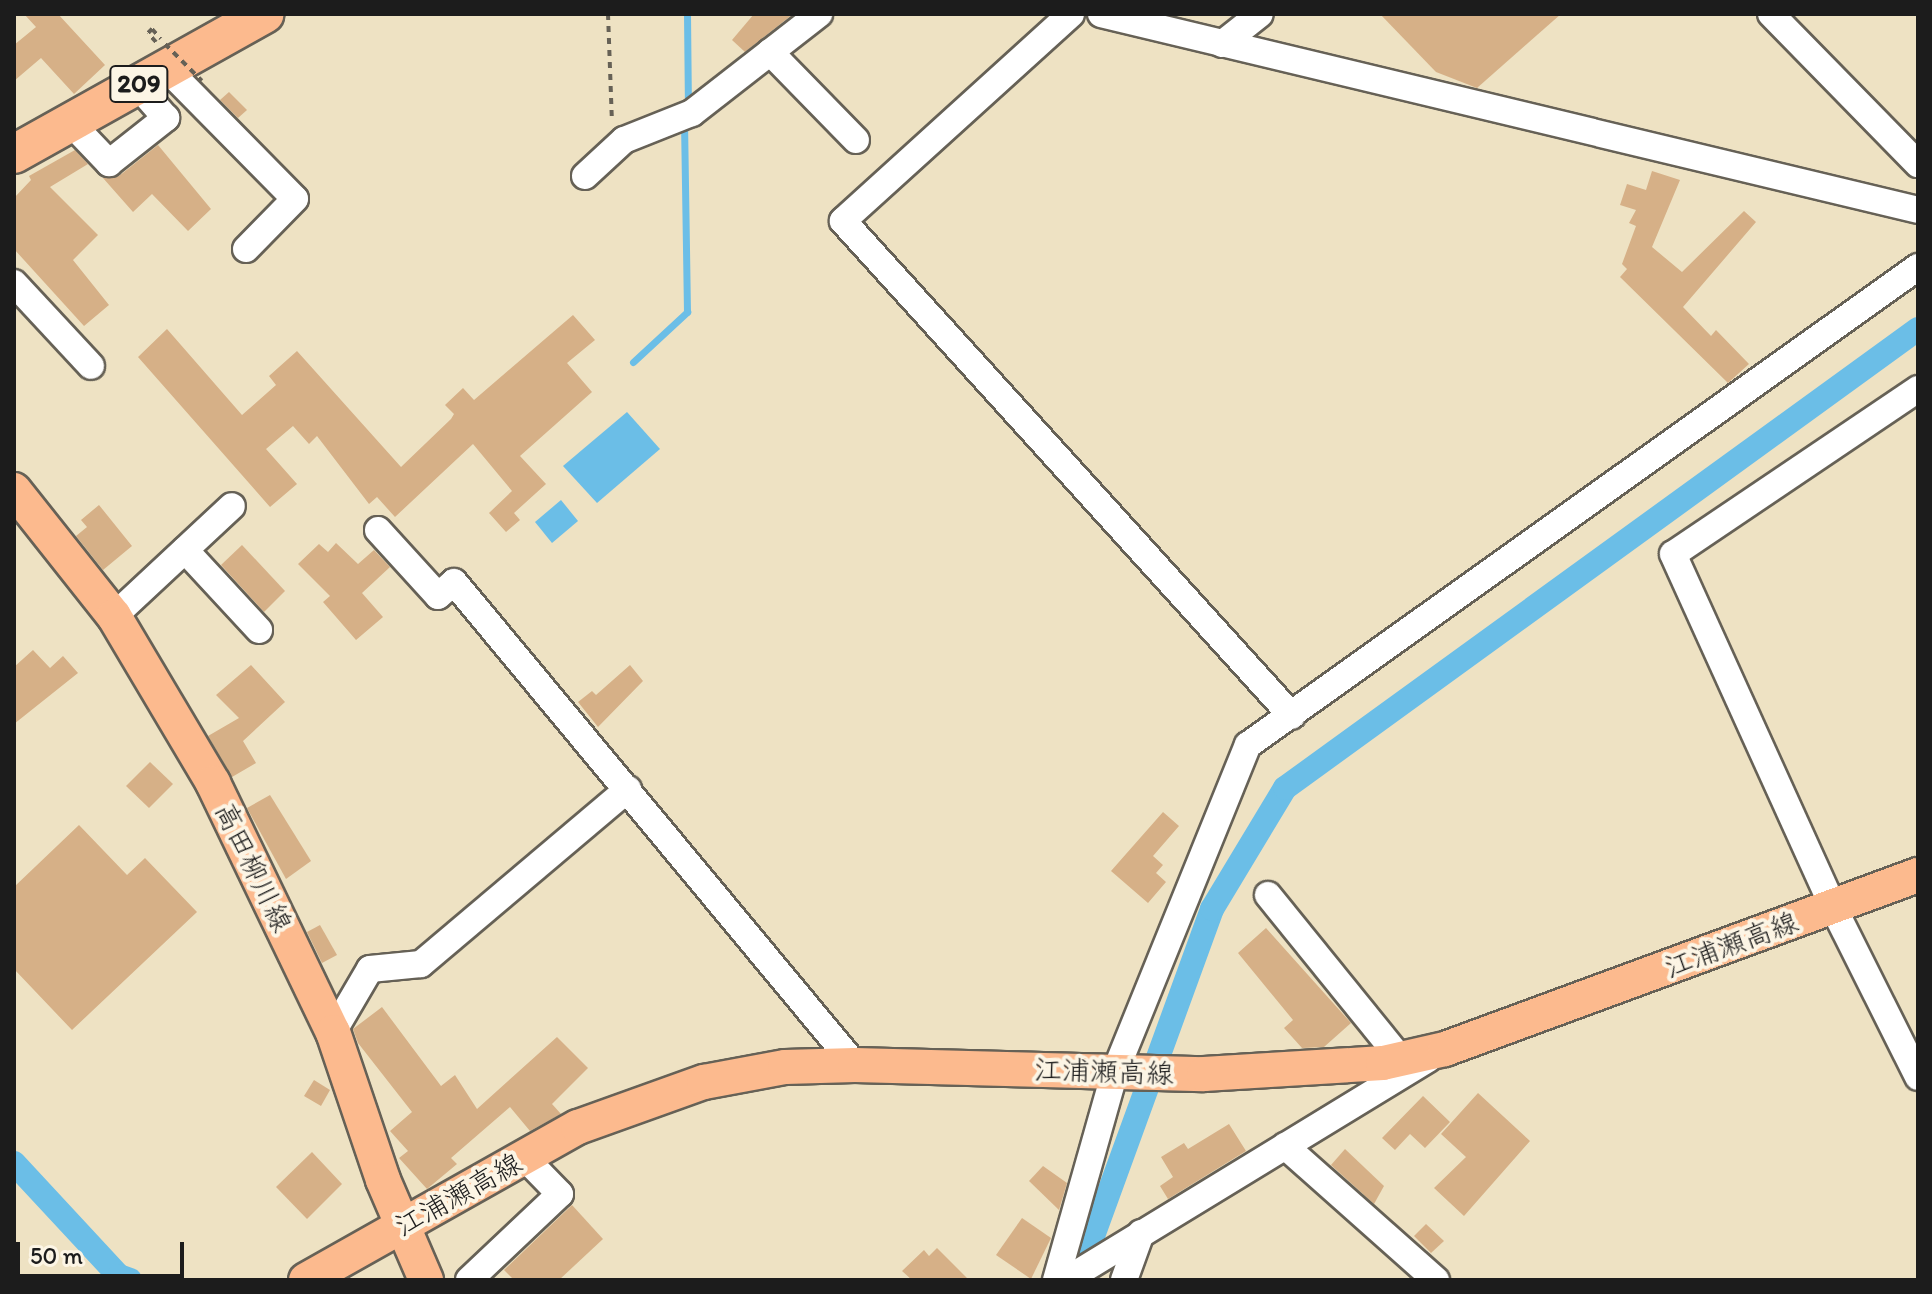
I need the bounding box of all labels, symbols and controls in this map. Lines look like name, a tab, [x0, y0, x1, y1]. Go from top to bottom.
road number: 209	[109, 62, 169, 106]
street label: 高田柳川線	[208, 797, 300, 937]
street label: 江浦瀬高線	[1659, 904, 1803, 984]
street label: 江浦瀬高線	[1033, 1052, 1175, 1090]
street label: 江浦瀬高線	[389, 1145, 527, 1243]
scale bar	[20, 1226, 188, 1276]
text: 50 m	[30, 1241, 83, 1270]

